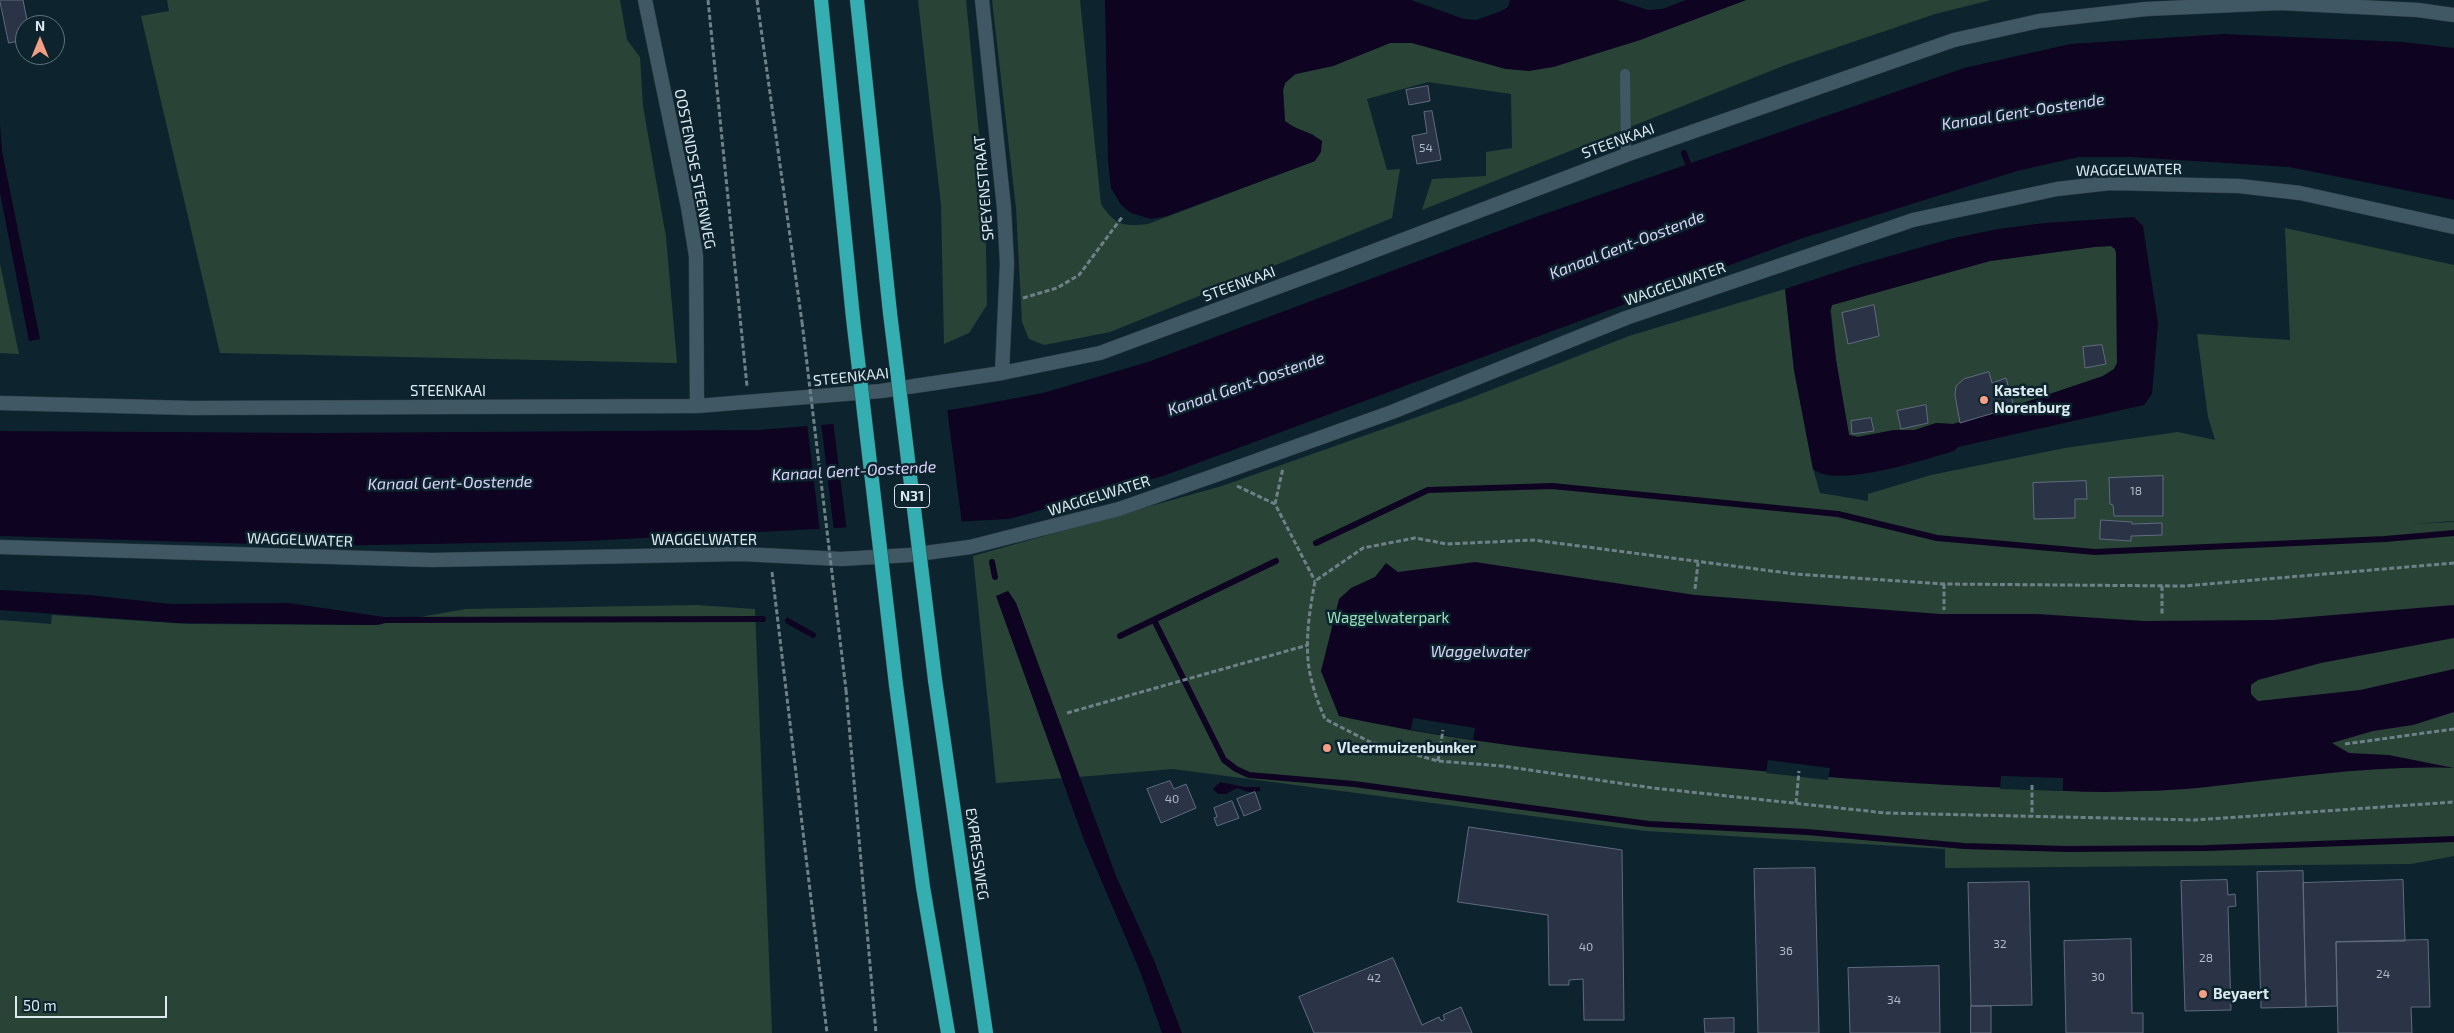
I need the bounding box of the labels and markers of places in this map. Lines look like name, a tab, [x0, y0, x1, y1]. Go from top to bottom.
place label: Kasteel Norenburg	[1994, 382, 2070, 417]
marker: Kasteel Norenburg	[1978, 394, 1990, 406]
place label: Vleermuizenbunker	[1337, 739, 1476, 757]
marker: Vleermuizenbunker	[1321, 742, 1333, 754]
place label: Beyaert	[2213, 985, 2269, 1003]
marker: Beyaert	[2197, 988, 2209, 1000]

